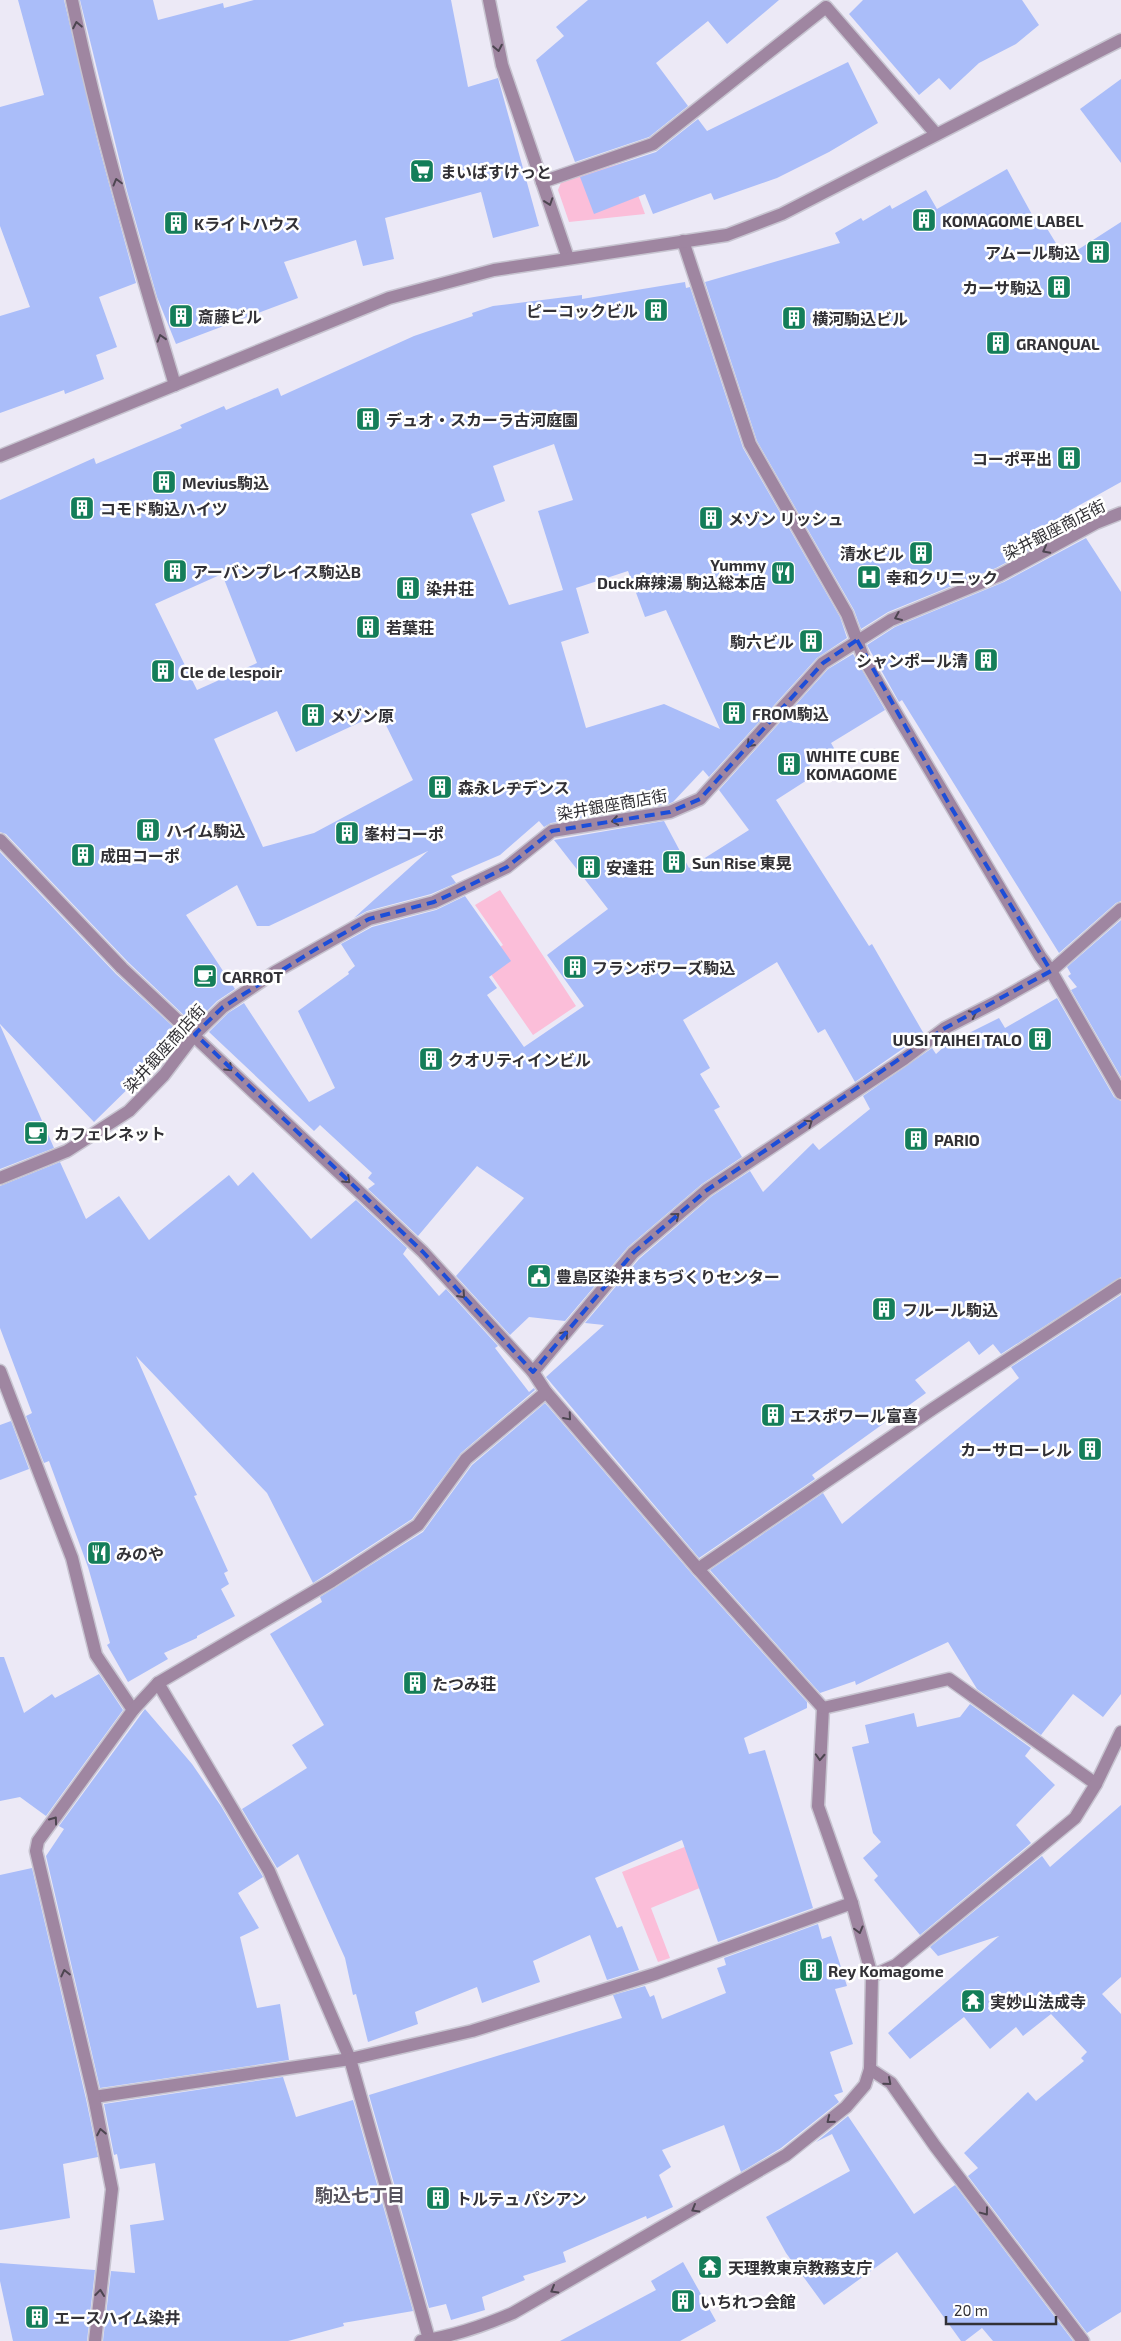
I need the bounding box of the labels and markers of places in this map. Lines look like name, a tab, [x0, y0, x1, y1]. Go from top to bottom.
supermarket icon: まいばすけっと	[409, 158, 435, 184]
place label: まいばすけっと	[440, 162, 552, 181]
building icon: KOMAGOME LABEL	[911, 207, 937, 233]
building icon: Kライトハウス	[163, 210, 189, 236]
place label: KOMAGOME LABEL	[942, 211, 1084, 230]
place label: Kライトハウス	[194, 214, 300, 233]
building icon: アムール駒込	[1085, 239, 1111, 265]
place label: アムール駒込	[985, 243, 1080, 262]
building icon: カーサ駒込	[1046, 274, 1072, 300]
place label: カーサ駒込	[962, 278, 1042, 297]
building icon: ピーコックビル	[643, 297, 669, 323]
place label: ピーコックビル	[526, 301, 638, 320]
building icon: 斎藤ビル	[168, 303, 194, 329]
building icon: 横河駒込ビル	[781, 305, 807, 331]
place label: 斎藤ビル	[198, 307, 262, 326]
place label: 横河駒込ビル	[812, 309, 908, 328]
building icon: GRANQUAL	[985, 330, 1011, 356]
place label: GRANQUAL	[1016, 334, 1100, 354]
building icon: デュオ・スカーラ古河庭園	[355, 406, 381, 432]
place label: デュオ・スカーラ古河庭園	[386, 410, 578, 429]
building icon: コーポ平出	[1056, 445, 1082, 471]
place label: コーポ平出	[972, 449, 1052, 468]
building icon: Mevius駒込	[151, 469, 177, 495]
place label: Mevius駒込	[182, 473, 269, 492]
building icon: コモド駒込ハイツ	[69, 495, 95, 521]
place label: コモド駒込ハイツ	[100, 499, 228, 518]
building icon: メゾン リッシュ	[698, 505, 724, 531]
place label: メゾン リッシュ	[728, 509, 843, 528]
building icon: 清水ビル	[908, 540, 934, 566]
place label: 清水ビル	[840, 544, 904, 563]
place label: Yummy Duck麻辣湯 駒込総本店	[597, 555, 766, 592]
building icon: アーバンプレイス駒込B	[162, 558, 188, 584]
restaurant icon: Yummy Duck麻辣湯 駒込総本店	[770, 560, 796, 586]
place label: アーバンプレイス駒込B	[192, 562, 361, 581]
hospital icon: 幸和クリニック	[856, 564, 882, 590]
place label: 幸和クリニック	[886, 568, 998, 587]
building icon: 染井荘	[395, 575, 421, 601]
place label: 染井荘	[426, 579, 474, 598]
building icon: 若葉荘	[355, 614, 381, 640]
place label: 若葉荘	[386, 618, 434, 637]
building icon: 駒六ビル	[798, 628, 824, 654]
place label: 駒六ビル	[730, 632, 794, 651]
building icon: シャンポール清	[973, 647, 999, 673]
place label: シャンポール清	[856, 651, 968, 670]
building icon: Cle de lespoir	[150, 658, 176, 684]
place label: Cle de lespoir	[180, 662, 282, 681]
building icon: FROM駒込	[721, 700, 747, 726]
building icon: メゾン原	[300, 702, 326, 728]
place label: FROM駒込	[752, 704, 829, 723]
place label: メゾン原	[330, 706, 394, 725]
place label: WHITE CUBE KOMAGOME	[806, 746, 900, 783]
building icon: WHITE CUBE KOMAGOME	[776, 751, 802, 777]
building icon: 森永レヂデンス	[427, 774, 453, 800]
place label: 森永レヂデンス	[458, 778, 570, 797]
building icon: ハイム駒込	[135, 817, 161, 843]
building icon: 峯村コーポ	[334, 820, 360, 846]
place label: ハイム駒込	[166, 821, 245, 840]
place label: 峯村コーポ	[364, 824, 444, 843]
building icon: 成田コーポ	[70, 842, 96, 868]
place label: 成田コーポ	[100, 846, 180, 865]
building icon: Sun Rise 東晃	[661, 849, 687, 875]
place label: Sun Rise 東晃	[692, 853, 792, 872]
building icon: 安達荘	[576, 854, 602, 880]
place label: 安達荘	[606, 858, 654, 877]
building icon: フランボワーズ駒込	[562, 954, 588, 980]
place label: フランボワーズ駒込	[592, 958, 735, 977]
cafe icon: CARROT	[192, 963, 218, 989]
place label: CARROT	[222, 967, 283, 986]
building icon: UUSI TAIHEI TALO	[1027, 1026, 1053, 1052]
place label: UUSI TAIHEI TALO	[892, 1030, 1022, 1049]
building icon: クオリティインビル	[418, 1046, 444, 1072]
place label: クオリティインビル	[448, 1050, 591, 1069]
cafe icon: カフェレネット	[23, 1120, 49, 1146]
place label: カフェレネット	[54, 1124, 166, 1143]
building icon: PARIO	[903, 1126, 929, 1152]
place label: PARIO	[934, 1130, 980, 1149]
public building icon: 豊島区染井まちづくりセンター	[526, 1263, 552, 1289]
place label: 豊島区染井まちづくりセンター	[556, 1267, 780, 1286]
building icon: フルール駒込	[871, 1296, 897, 1322]
place label: フルール駒込	[902, 1300, 998, 1319]
building icon: エスポワール富喜	[760, 1402, 786, 1428]
place label: エスポワール富喜	[790, 1406, 918, 1425]
building icon: カーサローレル	[1077, 1436, 1103, 1462]
place label: カーサローレル	[960, 1440, 1072, 1459]
restaurant icon: みのや	[86, 1540, 112, 1566]
place label: みのや	[116, 1544, 164, 1563]
building icon: たつみ荘	[402, 1670, 428, 1696]
place label: たつみ荘	[432, 1674, 496, 1693]
building icon: Rey Komagome	[798, 1957, 824, 1983]
place label: Rey Komagome	[828, 1961, 944, 1981]
temple icon: 実妙山法成寺	[960, 1988, 986, 2014]
place label: 実妙山法成寺	[990, 1992, 1086, 2011]
building icon: トルテュ パシアン	[425, 2185, 451, 2211]
place label: トルテュ パシアン	[456, 2189, 587, 2208]
temple icon: 天理教東京教務支庁	[697, 2254, 723, 2280]
place label: 天理教東京教務支庁	[728, 2258, 872, 2277]
building icon: いちれつ会館	[670, 2288, 696, 2314]
place label: いちれつ会館	[700, 2292, 796, 2311]
building icon: エースハイム染井	[24, 2304, 50, 2330]
place label: エースハイム染井	[54, 2308, 181, 2327]

